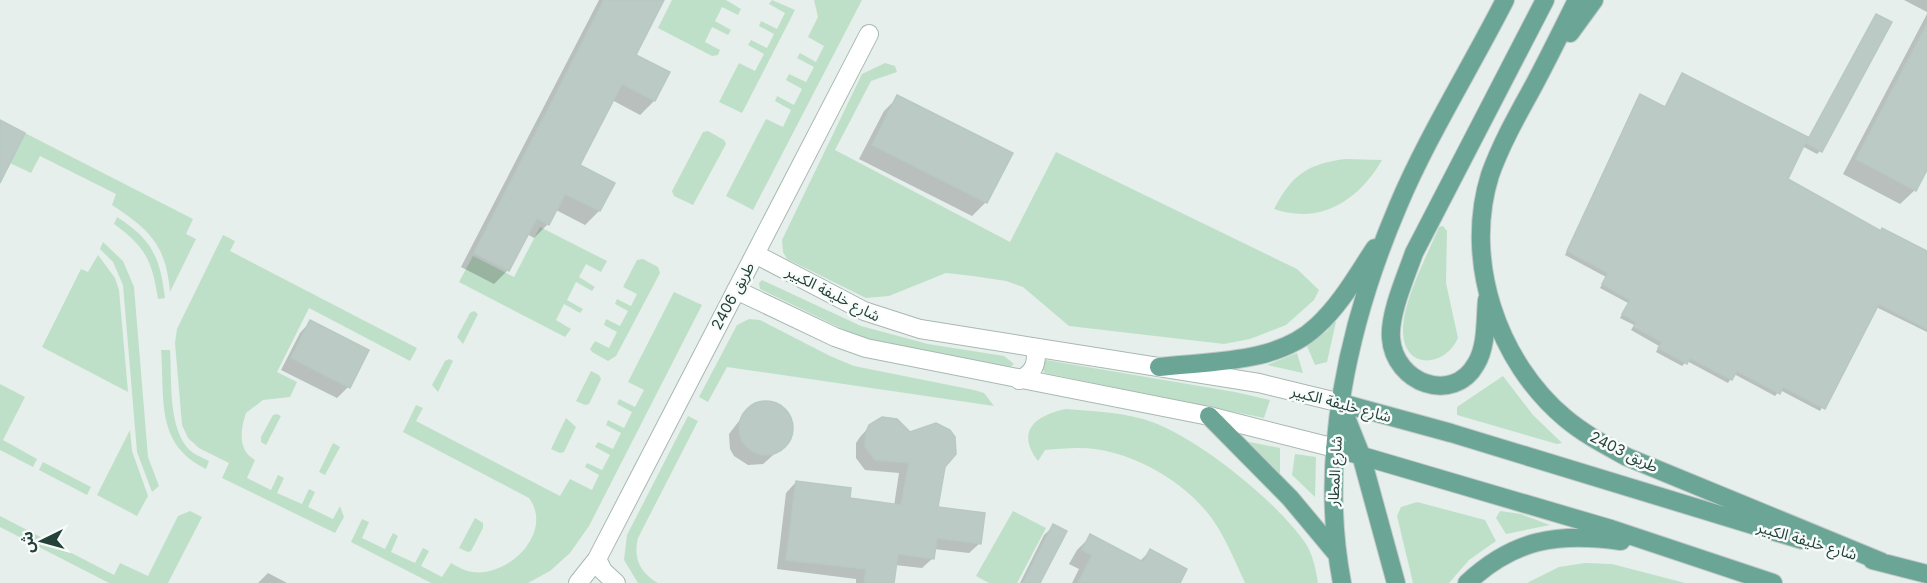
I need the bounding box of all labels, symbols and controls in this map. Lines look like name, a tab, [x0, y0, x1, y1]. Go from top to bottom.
street label: طريق 2406	[707, 259, 759, 333]
street label: شارع خليفة الكبير	[781, 261, 884, 328]
street label: شارع خليفة الكبير	[1287, 381, 1394, 429]
street label: طريق 2403	[1586, 427, 1662, 477]
street label: شارع المطار	[1323, 435, 1349, 508]
north arrow	[12, 511, 72, 571]
street label: شارع خليفة الكبير	[1753, 517, 1860, 567]
text: ش	[16, 530, 38, 554]

